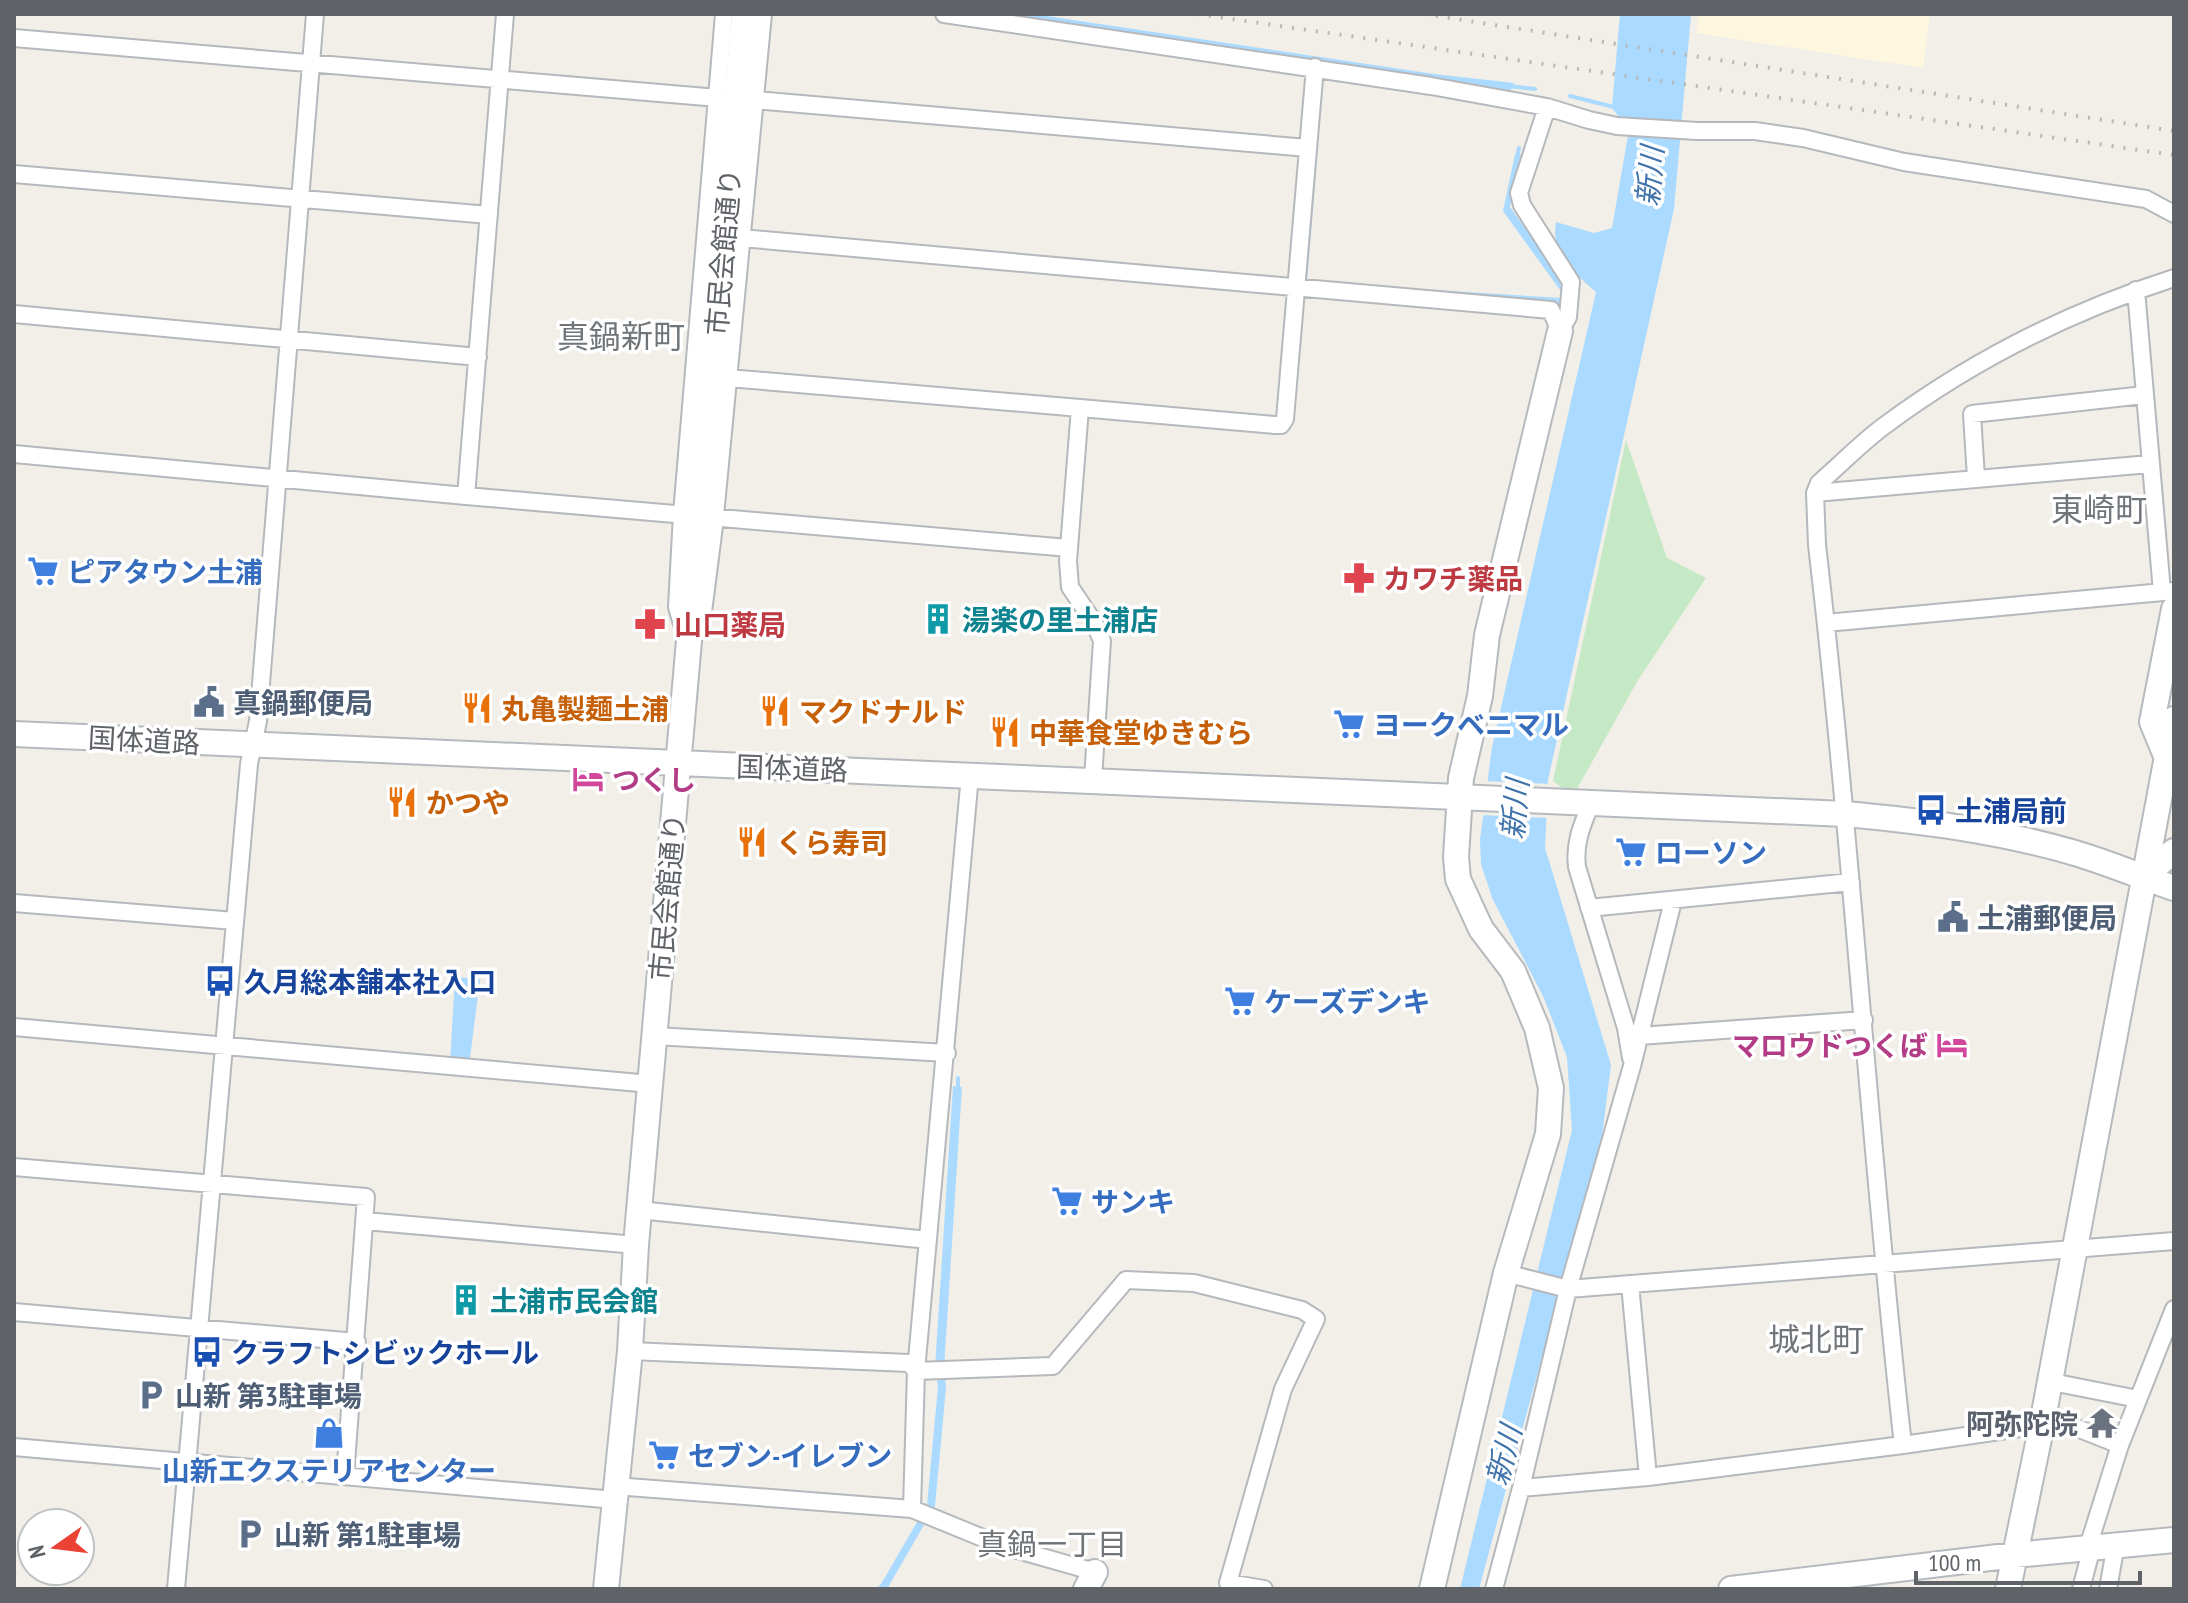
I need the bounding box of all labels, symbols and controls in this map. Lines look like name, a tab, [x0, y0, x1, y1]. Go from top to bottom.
water label: 新川	[1627, 141, 1671, 208]
street label: 市民会館通り	[697, 167, 749, 337]
district label: 真鍋新町	[557, 315, 685, 357]
district label: 東崎町	[2051, 488, 2147, 530]
place label: ピアタウン土浦	[67, 553, 263, 590]
supermarket icon: ピアタウン土浦	[26, 554, 60, 588]
place label: カワチ薬品	[1383, 560, 1523, 597]
pharmacy icon: カワチ薬品	[1342, 561, 1376, 595]
place label: 湯楽の里土浦店	[962, 601, 1158, 638]
building icon: 湯楽の里土浦店	[921, 602, 955, 636]
place label: 山口薬局	[674, 606, 786, 643]
pharmacy icon: 山口薬局	[633, 607, 667, 641]
place label: 真鍋郵便局	[233, 684, 373, 721]
public building icon: 真鍋郵便局	[192, 685, 226, 719]
place label: 丸亀製麺土浦	[501, 690, 669, 727]
restaurant icon: 丸亀製麺土浦	[460, 691, 494, 725]
place label: マクドナルド	[799, 693, 967, 730]
restaurant icon: マクドナルド	[758, 694, 792, 728]
place label: ヨークベニマル	[1373, 706, 1569, 743]
supermarket icon: ヨークベニマル	[1332, 707, 1366, 741]
place label: 中華食堂ゆきむら	[1029, 714, 1253, 751]
restaurant icon: 中華食堂ゆきむら	[988, 715, 1022, 749]
street label: 国体道路	[87, 719, 201, 761]
street label: 国体道路	[735, 748, 849, 788]
place label: つくし	[612, 761, 696, 798]
hotel icon: つくし	[571, 762, 605, 796]
water label: 新川	[1492, 774, 1536, 841]
place label: かつや	[426, 784, 510, 821]
restaurant icon: かつや	[385, 785, 419, 819]
place label: 土浦局前	[1955, 792, 2067, 829]
bus stop icon: 土浦局前	[1914, 793, 1948, 827]
street label: 市民会館通り	[641, 812, 693, 982]
place label: くら寿司	[776, 824, 888, 861]
restaurant icon: くら寿司	[735, 825, 769, 859]
place label: ローソン	[1655, 834, 1767, 871]
supermarket icon: ローソン	[1614, 835, 1648, 869]
place label: 土浦郵便局	[1977, 899, 2117, 936]
public building icon: 土浦郵便局	[1936, 900, 1970, 934]
place label: 久月総本舗本社入口	[244, 963, 496, 1000]
bus stop icon: 久月総本舗本社入口	[203, 964, 237, 998]
place label: ケーズデンキ	[1264, 983, 1431, 1020]
supermarket icon: ケーズデンキ	[1223, 984, 1257, 1018]
place label: マロウドつくば	[1732, 1027, 1928, 1064]
hotel icon: マロウドつくば	[1935, 1028, 1969, 1062]
place label: サンキ	[1091, 1183, 1175, 1220]
supermarket icon: サンキ	[1050, 1184, 1084, 1218]
place label: 土浦市民会館	[490, 1282, 658, 1319]
building icon: 土浦市民会館	[449, 1283, 483, 1317]
district label: 城北町	[1768, 1318, 1864, 1360]
place label: クラフトシビックホール	[231, 1334, 539, 1371]
bus stop icon: クラフトシビックホール	[190, 1335, 224, 1369]
place label: 山新 第3駐車場	[175, 1377, 362, 1414]
parking icon: 山新 第3駐車場	[134, 1378, 168, 1412]
place label: 阿弥陀院	[1966, 1405, 2078, 1442]
temple icon: 阿弥陀院	[2085, 1406, 2119, 1440]
shop icon: 山新エクステリアセンター	[312, 1416, 346, 1450]
water label: 新川	[1476, 1418, 1530, 1489]
place label: セブン-イレブン	[688, 1437, 892, 1474]
supermarket icon: セブン-イレブン	[647, 1438, 681, 1472]
place label: 山新エクステリアセンター	[162, 1452, 496, 1489]
north arrow	[16, 1507, 96, 1587]
place label: 山新 第1駐車場	[274, 1516, 461, 1553]
parking icon: 山新 第1駐車場	[233, 1517, 267, 1551]
district label: 真鍋一丁目	[977, 1524, 1127, 1563]
scale bar	[1916, 1535, 2140, 1585]
text: N	[22, 1543, 52, 1561]
text: 100 m	[1928, 1547, 1981, 1578]

